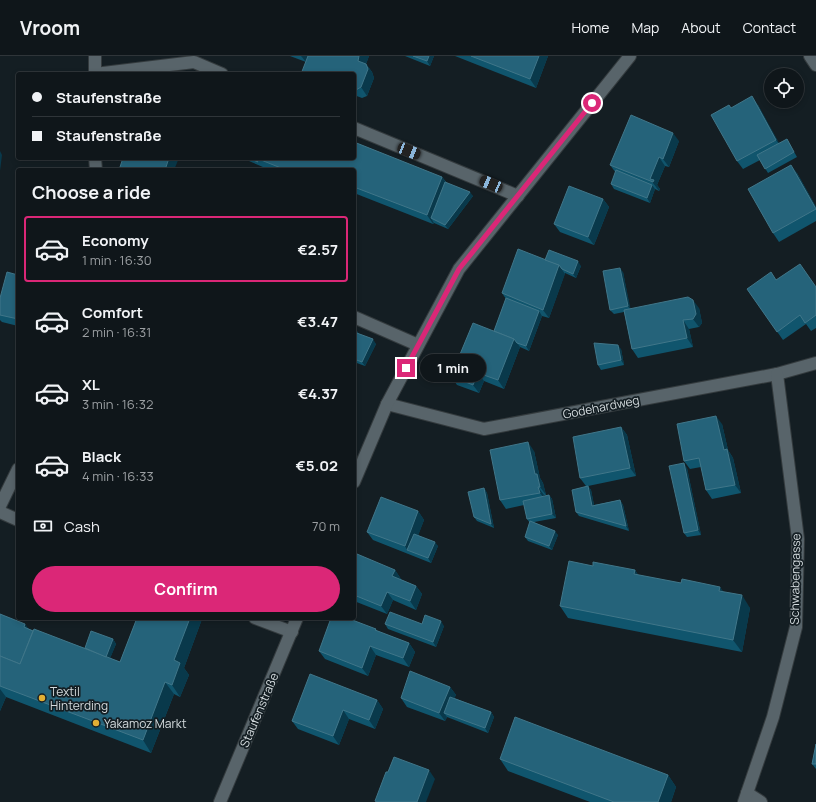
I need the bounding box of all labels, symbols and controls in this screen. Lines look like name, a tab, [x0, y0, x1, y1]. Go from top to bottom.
text: Vroom	[20, 15, 80, 41]
text: Home	[572, 18, 609, 37]
text: Map	[631, 18, 659, 37]
text: About	[681, 18, 721, 37]
text: Contact	[743, 18, 796, 37]
map controls	[764, 68, 804, 108]
button: locate	[764, 68, 804, 108]
text: Staufenstraße	[56, 87, 162, 108]
route start	[583, 94, 601, 112]
text: Staufenstraße	[56, 125, 162, 146]
car	[396, 141, 422, 161]
car	[478, 174, 504, 194]
text: Choose a ride	[32, 180, 151, 204]
text: Economy	[82, 230, 149, 251]
icon: car	[34, 231, 70, 267]
text: €2.57	[297, 239, 338, 260]
text: 1 min · 16:30	[82, 251, 152, 269]
text: Comfort	[82, 302, 143, 323]
icon: car	[34, 303, 70, 339]
text: €3.47	[297, 311, 338, 332]
text: 2 min · 16:31	[82, 323, 151, 341]
callout: 1 min	[420, 354, 486, 382]
route end	[397, 359, 415, 377]
text: 1 min	[437, 359, 469, 377]
text: XL	[82, 374, 100, 395]
icon: car	[34, 375, 70, 411]
text: €4.37	[298, 383, 338, 404]
street label: Godehardweg	[561, 391, 641, 423]
text: 3 min · 16:32	[82, 395, 153, 413]
text: Black	[82, 446, 121, 467]
icon: car	[34, 447, 70, 483]
text: €5.02	[296, 455, 338, 476]
text: 4 min · 16:33	[82, 467, 154, 485]
icon: cash	[32, 515, 54, 537]
text: Cash	[64, 516, 100, 537]
text: 70 m	[312, 517, 340, 535]
street label: Schwabengasse	[786, 533, 804, 625]
button: Confirm	[32, 566, 340, 612]
street label: Staufenstraße	[236, 670, 282, 750]
place label: Textil Hinterding	[50, 683, 108, 714]
marker: Textil Hinterding	[37, 693, 47, 703]
place label: Yakamoz Markt	[104, 715, 187, 732]
marker: Yakamoz Markt	[91, 718, 101, 728]

